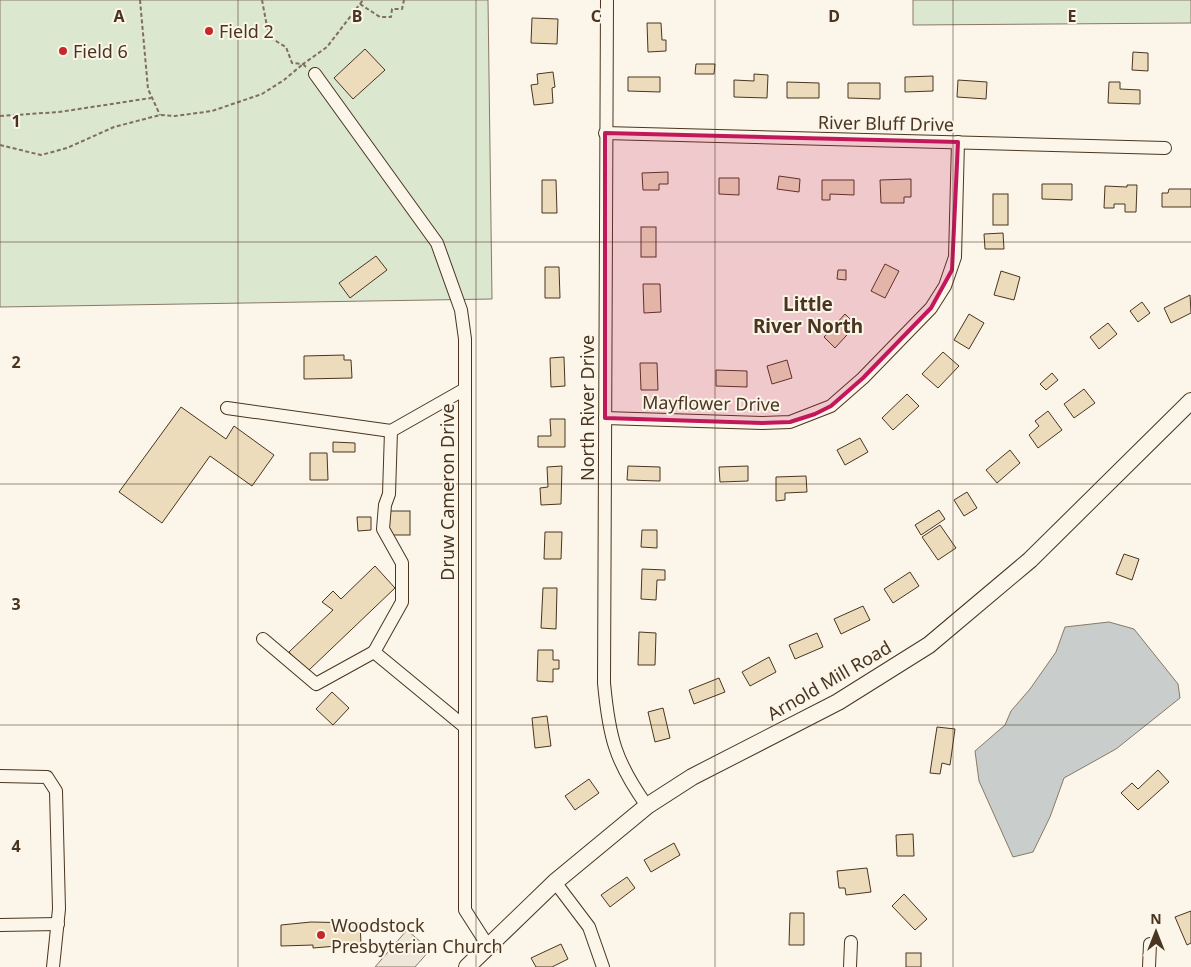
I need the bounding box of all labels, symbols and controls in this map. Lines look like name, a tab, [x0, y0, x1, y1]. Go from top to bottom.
text: A	[113, 5, 125, 27]
text: B	[352, 5, 362, 27]
text: C	[591, 5, 601, 27]
text: D	[828, 5, 840, 27]
text: E	[1068, 5, 1077, 27]
place label: Field 2	[219, 19, 274, 43]
marker: Field 2	[203, 25, 215, 37]
place label: Field 6	[73, 39, 128, 63]
marker: Field 6	[57, 45, 69, 57]
text: 1	[11, 110, 21, 132]
street label: River Bluff Drive	[818, 110, 954, 136]
district label: Little River North	[753, 291, 863, 339]
street label: North River Drive	[575, 335, 599, 481]
text: 2	[11, 351, 21, 373]
street label: Mayflower Drive	[642, 390, 780, 416]
street label: Druw Cameron Drive	[435, 403, 459, 581]
text: 3	[11, 593, 21, 615]
street label: Arnold Mill Road	[763, 635, 895, 725]
text: 4	[11, 835, 21, 857]
north arrow	[1131, 907, 1181, 957]
text: N	[1150, 909, 1162, 928]
place label: Woodstock Presbyterian Church	[331, 913, 503, 958]
marker: Woodstock Presbyterian Church	[315, 929, 327, 941]

